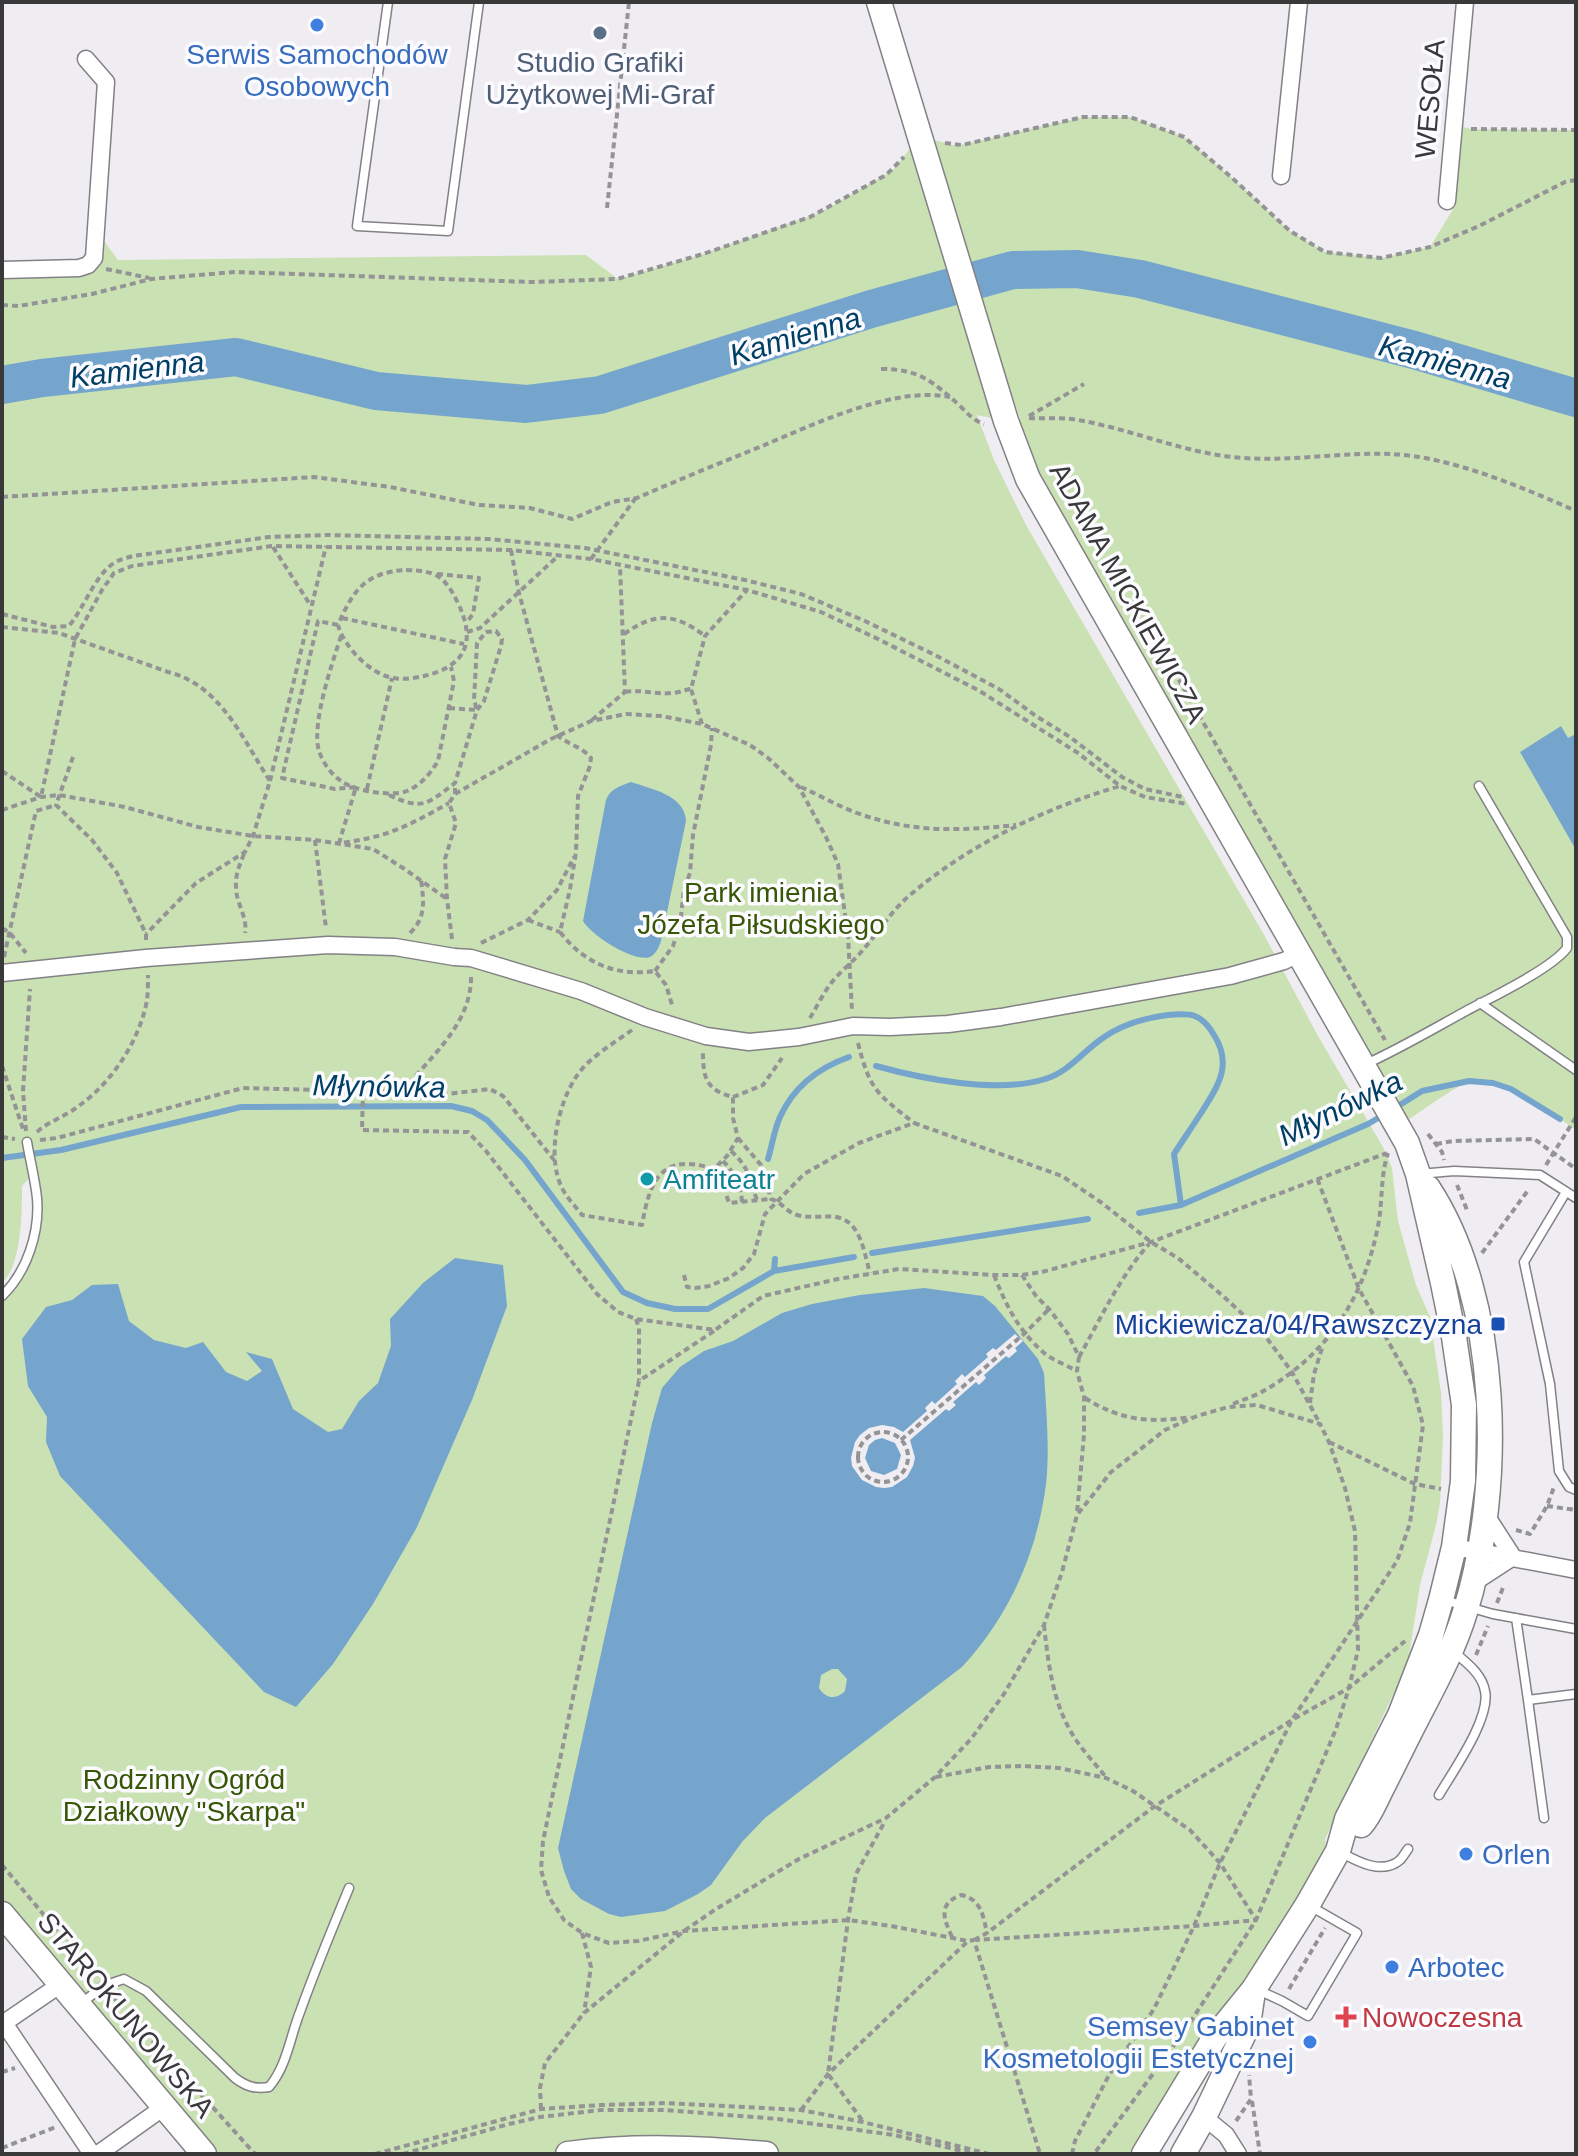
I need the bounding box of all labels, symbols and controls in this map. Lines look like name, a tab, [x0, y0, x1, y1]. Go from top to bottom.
marker: Serwis Samochodów Osobowych	[308, 16, 326, 34]
marker: Studio Grafiki Użytkowej Mi-Graf	[591, 24, 609, 42]
street label: WESOŁA	[1409, 38, 1451, 160]
place label: Serwis Samochodów Osobowych	[186, 39, 449, 102]
place label: Studio Grafiki Użytkowej Mi-Graf	[486, 47, 715, 110]
water label: Kamienna	[726, 300, 864, 372]
water label: Kamienna	[1375, 329, 1515, 395]
water label: Kamienna	[68, 344, 206, 394]
street label: ADAMA MICKIEWICZA	[1044, 458, 1213, 729]
park label: Park imienia Józefa Piłsudskiego	[637, 877, 885, 940]
water label: Młynówka	[1273, 1064, 1407, 1152]
water label: Młynówka	[312, 1068, 446, 1104]
place label: Amfiteatr	[663, 1164, 775, 1195]
marker: Amfiteatr	[638, 1170, 656, 1188]
place label: Mickiewicza/04/Rawszczyzna	[1115, 1309, 1482, 1340]
marker: Mickiewicza/04/Rawszczyzna	[1489, 1315, 1507, 1333]
park label: Rodzinny Ogród Działkowy "Skarpa"	[63, 1764, 305, 1827]
place label: Orlen	[1482, 1839, 1550, 1870]
marker: Orlen	[1457, 1845, 1475, 1863]
street label: STAROKUNOWSKA	[31, 1906, 221, 2124]
place label: Arbotec	[1408, 1952, 1505, 1983]
marker: Arbotec	[1383, 1958, 1401, 1976]
place label: Nowoczesna	[1362, 2002, 1523, 2033]
marker: Nowoczesna	[1337, 2008, 1355, 2026]
place label: Semsey Gabinet Kosmetologii Estetycznej	[983, 2011, 1294, 2074]
marker: Semsey Gabinet Kosmetologii Estetycznej	[1301, 2033, 1319, 2051]

